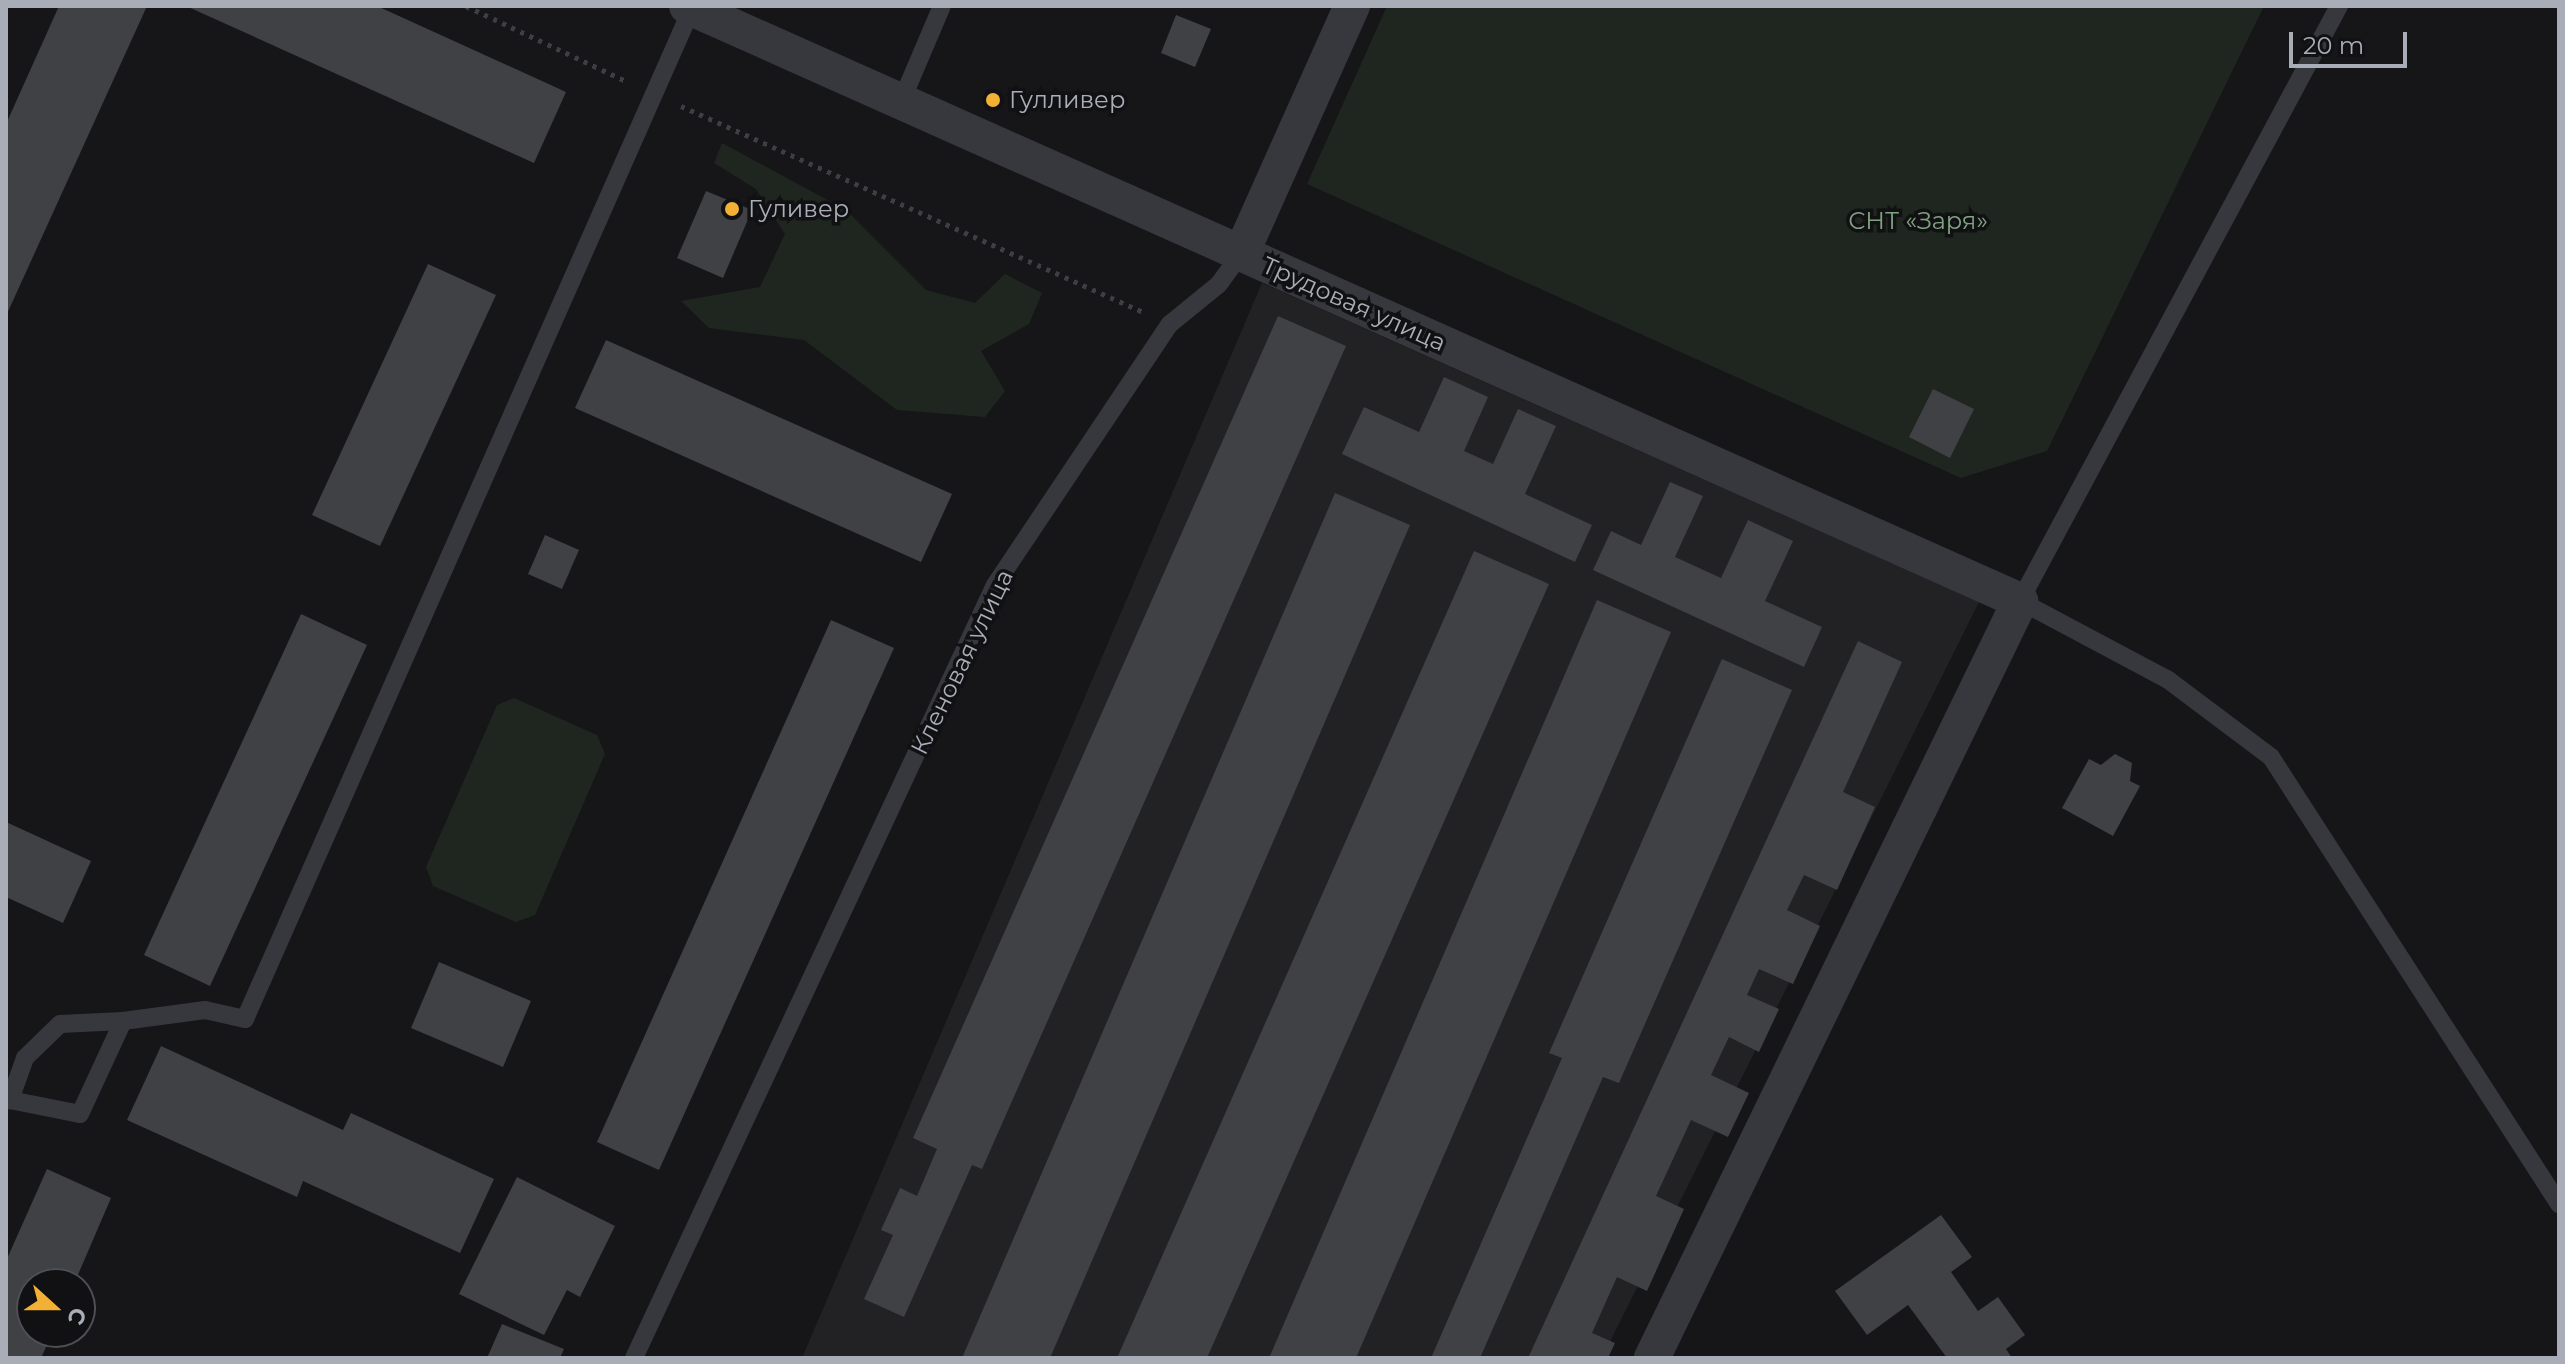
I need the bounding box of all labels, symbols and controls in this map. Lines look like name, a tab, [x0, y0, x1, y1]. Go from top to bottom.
scale bar	[2293, 16, 2411, 66]
text: 20 m	[2303, 31, 2364, 60]
place label: Гулливер	[1009, 86, 1125, 114]
marker: Гулливер	[984, 91, 1002, 109]
place label: Гуливер	[748, 195, 849, 223]
marker: Гуливер	[723, 200, 741, 218]
park label: СНТ «Заря»	[1848, 207, 1988, 235]
street label: Трудовая улица	[1258, 251, 1450, 357]
street label: Кленовая улица	[905, 565, 1019, 759]
north arrow	[16, 1268, 96, 1348]
text: С	[62, 1304, 92, 1328]

